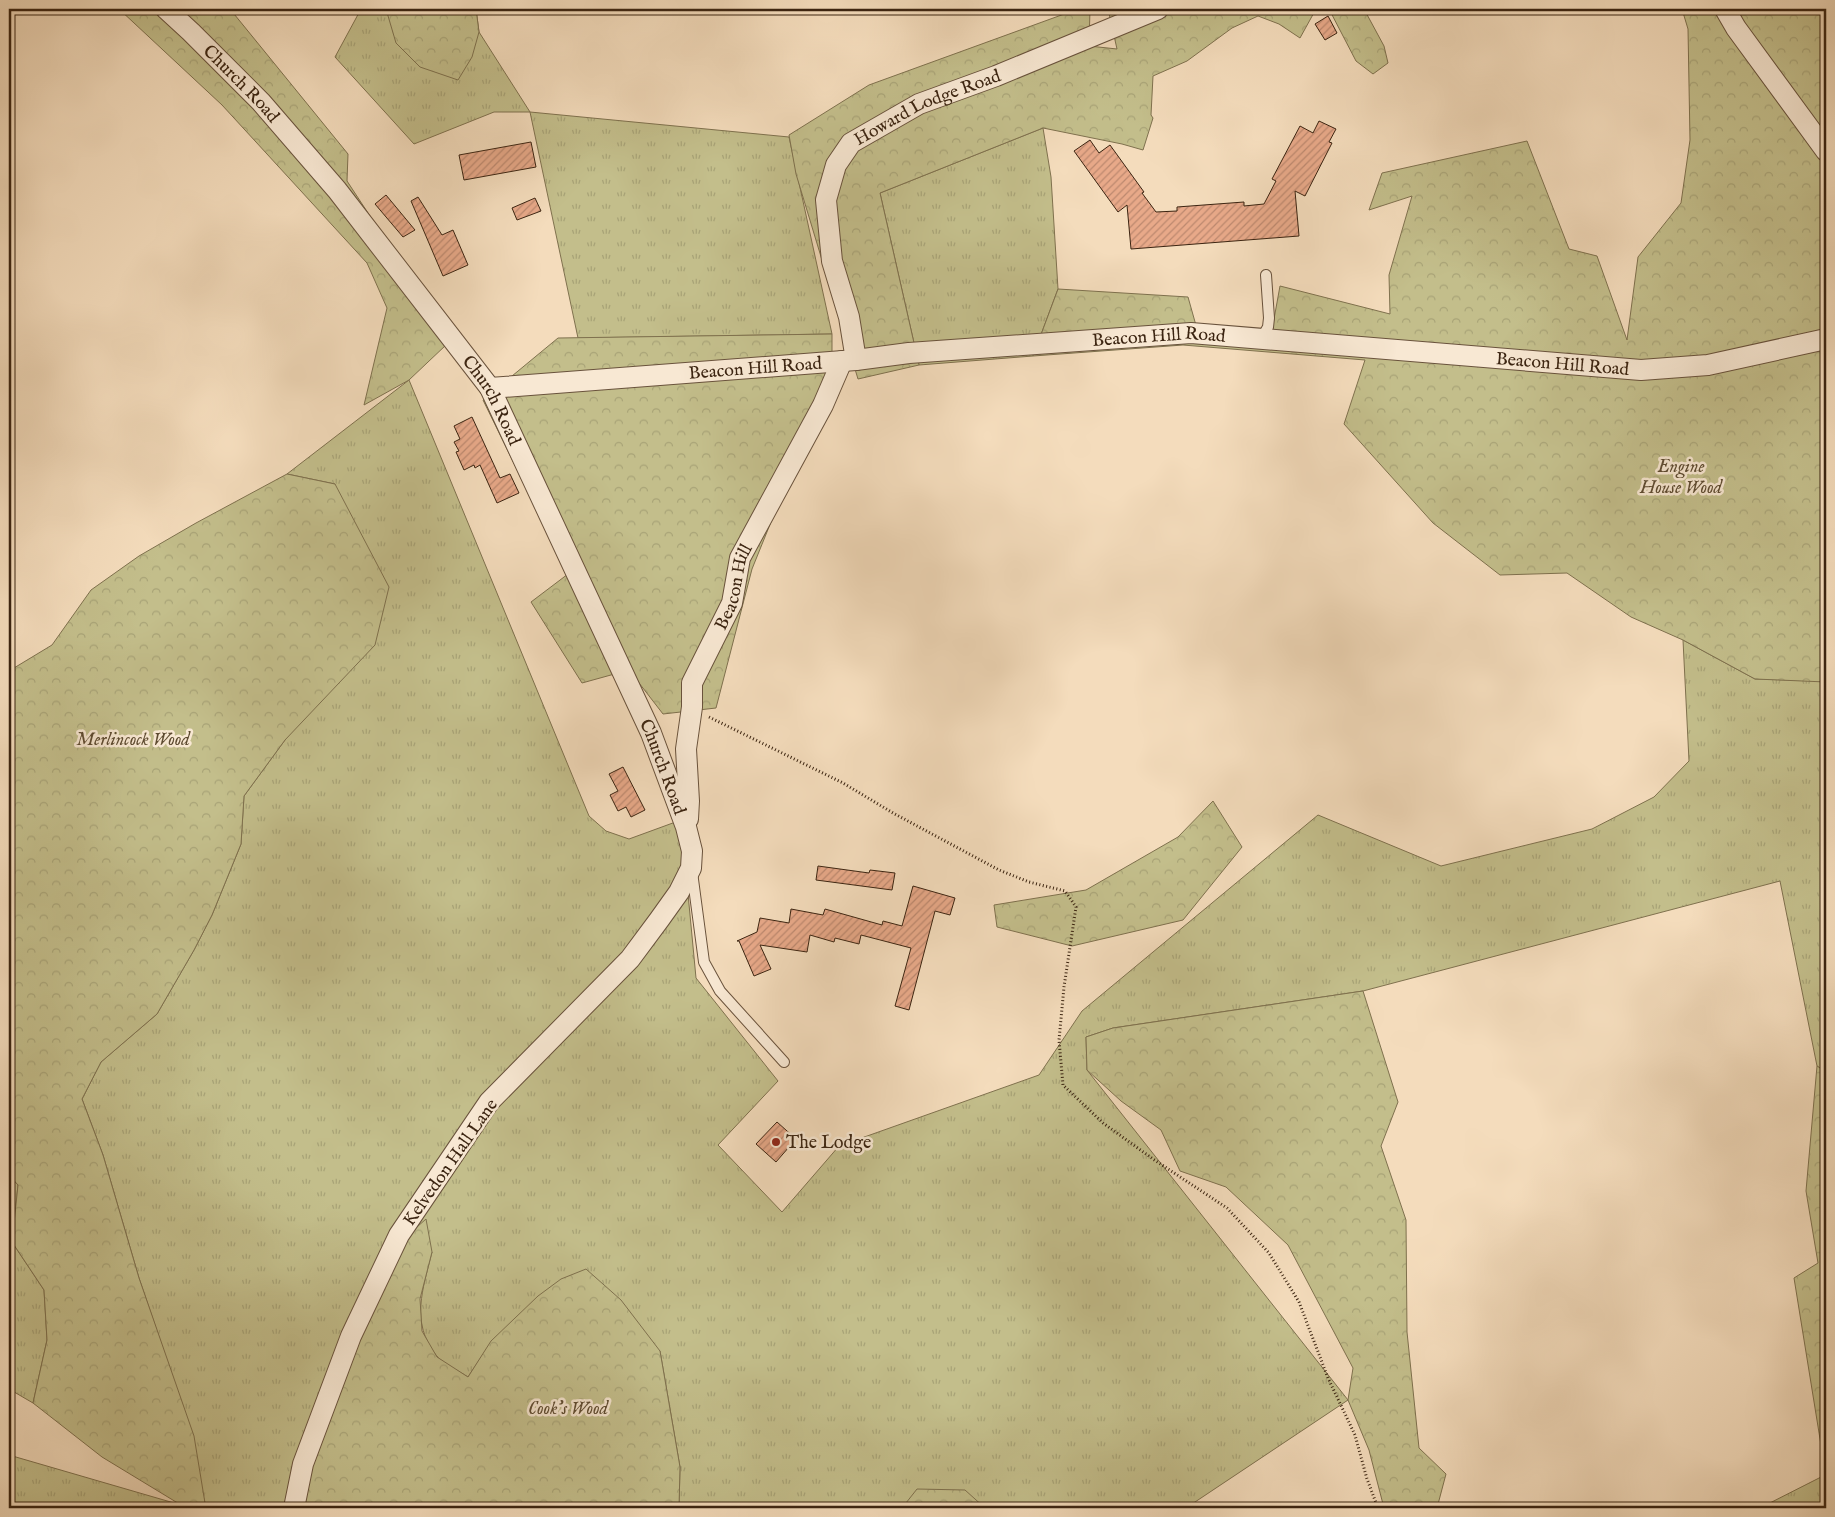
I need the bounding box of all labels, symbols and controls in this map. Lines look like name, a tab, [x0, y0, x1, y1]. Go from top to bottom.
street label: Church Road	[197, 40, 284, 128]
street label: Howard Lodge Road	[850, 65, 1005, 152]
street label: Beacon Hill Road	[1091, 323, 1227, 353]
street label: Beacon Hill Road	[1495, 348, 1630, 382]
street label: Church Road	[456, 351, 525, 450]
street label: Beacon Hill Road	[688, 353, 823, 386]
park label: Engine House Wood	[1639, 456, 1724, 500]
street label: Beacon Hill	[710, 540, 759, 634]
street label: Church Road	[633, 716, 690, 818]
park label: Merlincock Wood	[76, 729, 191, 752]
street label: Kelvedon Hall Lane	[399, 1095, 504, 1231]
place label: The Lodge	[786, 1132, 871, 1155]
marker: The Lodge	[770, 1136, 782, 1148]
park label: Cook's Wood	[528, 1398, 609, 1421]

